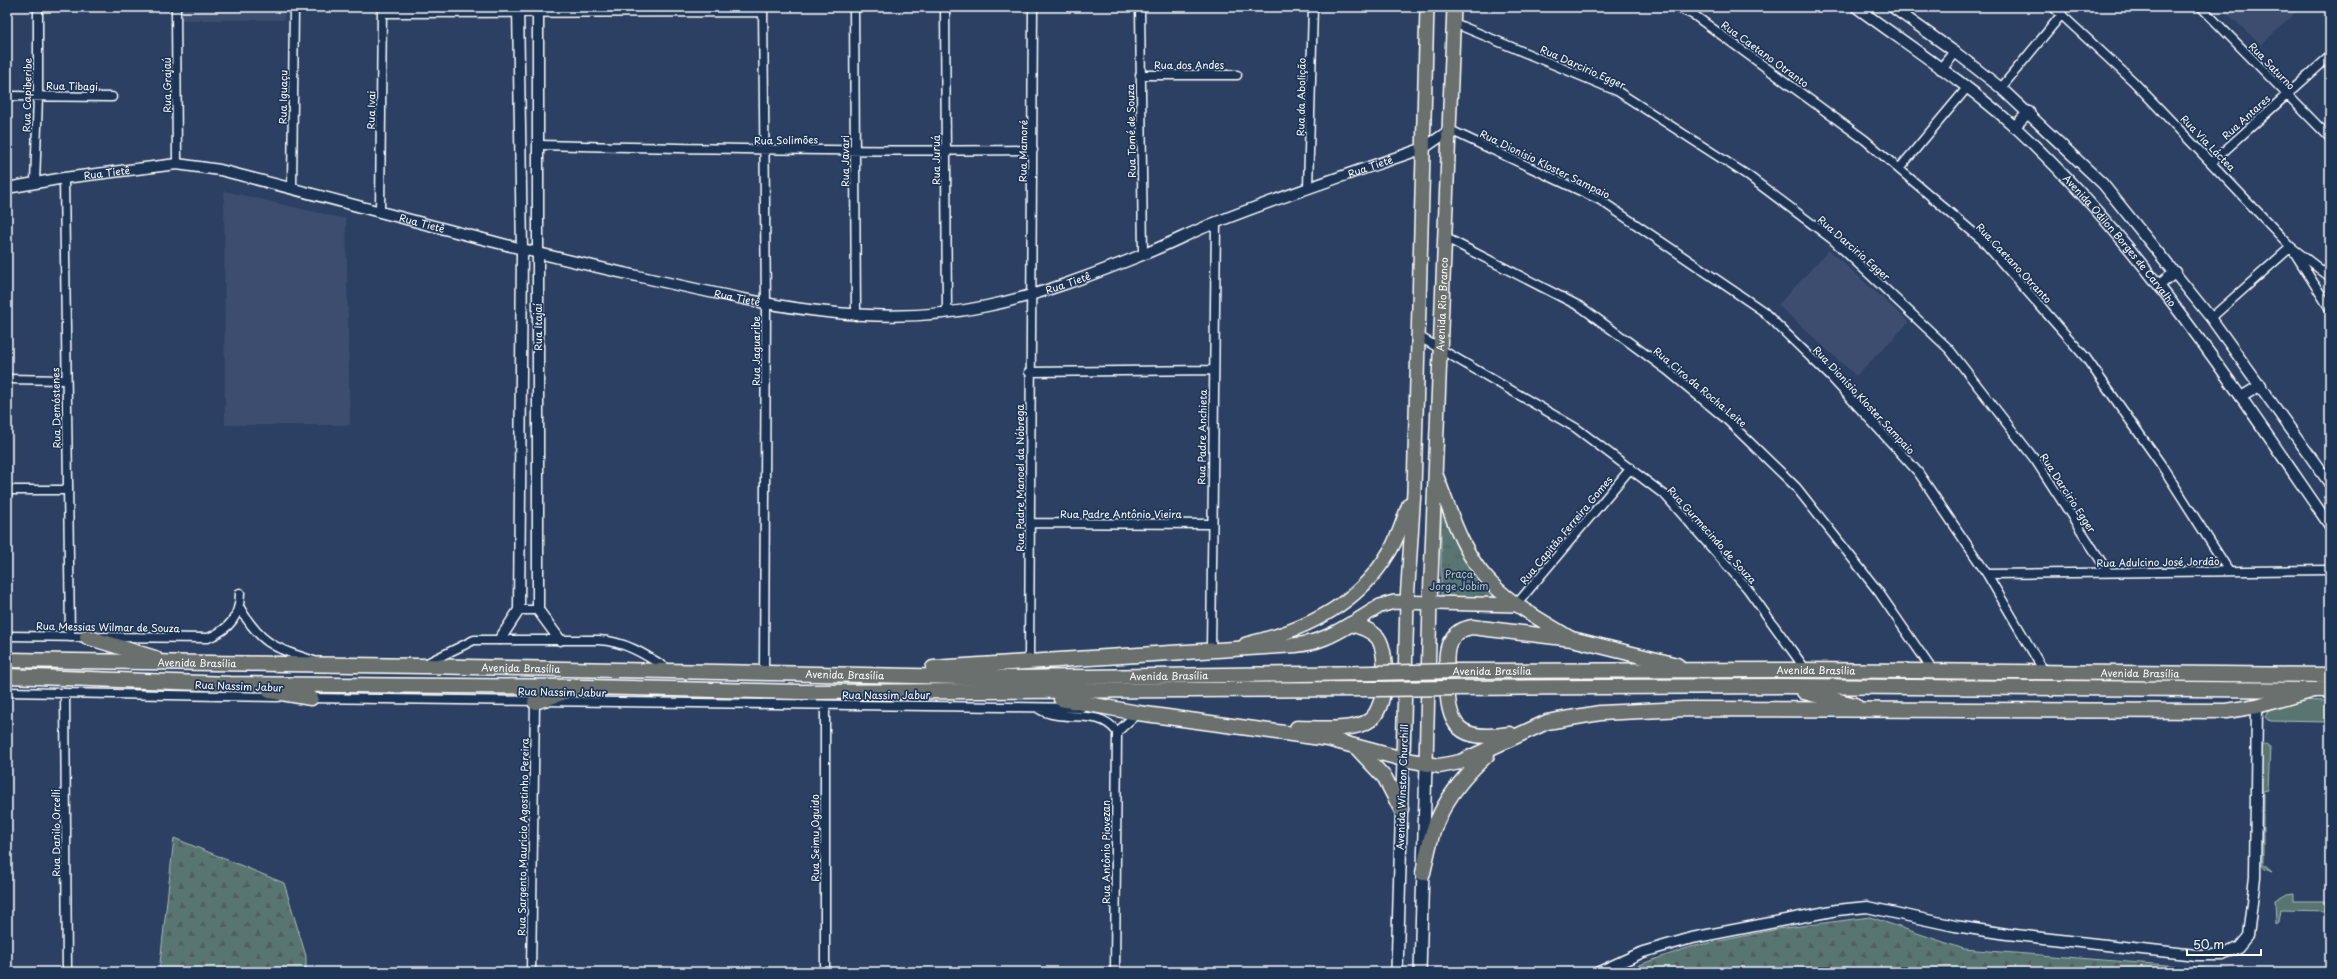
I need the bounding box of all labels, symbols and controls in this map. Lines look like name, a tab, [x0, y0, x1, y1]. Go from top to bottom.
street label: Rua Caetano Otranto	[1719, 17, 1812, 91]
street label: Rua Saturno	[2246, 39, 2299, 93]
street label: Rua Darcirio Egger	[1538, 41, 1629, 92]
street label: Rua Capiberibe	[18, 57, 35, 132]
street label: Rua Grajaú	[159, 57, 174, 113]
street label: Rua dos Andes	[1154, 57, 1224, 72]
street label: Rua da Abolição	[1292, 57, 1309, 136]
street label: Rua Iguaçu	[275, 70, 290, 124]
street label: Rua Tibagi	[46, 78, 98, 93]
street label: Rua Tomé de Souza	[1122, 83, 1139, 178]
street label: Rua Ivai	[363, 90, 378, 129]
street label: Rua Antares	[2218, 91, 2273, 142]
street label: Rua Via Láctea	[2178, 111, 2240, 175]
street label: Rua Mamoré	[1014, 120, 1031, 182]
street label: Rua Dionísio Kloster Sampaio	[1478, 125, 1613, 202]
street label: Rua Solimões	[754, 131, 819, 148]
street label: Rua Juruá	[928, 134, 943, 185]
street label: Rua Javari	[837, 135, 852, 187]
street label: Rua Tietê	[1346, 151, 1395, 181]
street label: Rua Tietê	[83, 162, 131, 183]
street label: Avenida Odilon Borges de Carvalho	[2060, 171, 2181, 310]
street label: Rua Tietê	[398, 209, 447, 236]
street label: Rua Darcirio Egger	[1815, 212, 1894, 284]
street label: Rua Caetano Otranto	[1973, 219, 2056, 306]
street label: Avenida Rio Branco	[1432, 257, 1451, 352]
street label: Rua Tietê	[1043, 267, 1093, 297]
street label: Rua Tietê	[713, 285, 762, 309]
street label: Rua Itajaí	[530, 303, 545, 351]
street label: Rua Jaguaribe	[748, 316, 763, 386]
street label: Rua Dionísio Kloster Sampaio	[1810, 342, 1919, 457]
street label: Rua Ciro da Rocha Leite	[1650, 343, 1750, 430]
street label: Rua Demóstenes	[47, 367, 64, 449]
street label: Rua Padre Anchieta	[1193, 388, 1210, 485]
street label: Rua Padre Manoel da Nóbrega	[1012, 403, 1027, 552]
street label: Rua Darcirio Egger	[2037, 450, 2100, 536]
street label: Rua Capitão Ferreira Gomes	[1516, 472, 1616, 587]
street label: Rua Gurmecindo de Souza	[1664, 483, 1761, 587]
street label: Rua Padre Antônio Vieira	[1060, 506, 1183, 521]
street label: Rua Adulcino José Jordão	[2096, 553, 2220, 570]
park label: Praça Jorge Jobim	[1430, 566, 1488, 593]
street label: Rua Messias Wilmar de Souza	[36, 618, 181, 635]
street label: Avenida Brasília	[157, 654, 237, 670]
street label: Avenida Brasília	[481, 659, 561, 676]
street label: Avenida Brasília	[1776, 662, 1856, 677]
street label: Avenida Brasília	[1452, 663, 1532, 678]
street label: Avenida Brasília	[2100, 665, 2180, 681]
street label: Avenida Brasília	[805, 666, 885, 682]
street label: Avenida Brasília	[1129, 667, 1209, 683]
street label: Rua Nassim Jabur	[195, 676, 284, 695]
street label: Rua Nassim Jabur	[518, 683, 607, 700]
street label: Rua Nassim Jabur	[842, 687, 930, 702]
street label: Avenida Winston Churchill	[1392, 723, 1411, 850]
street label: Rua Sargento Maurício Agostinho Pereira	[513, 737, 532, 936]
street label: Rua Danilo Orcelli	[48, 789, 63, 877]
street label: Rua Seimu Oguido	[807, 794, 822, 882]
street label: Rua Antônio Piovezan	[1098, 800, 1113, 904]
scale bar	[2187, 931, 2261, 957]
text: 50 m	[2193, 935, 2224, 953]

